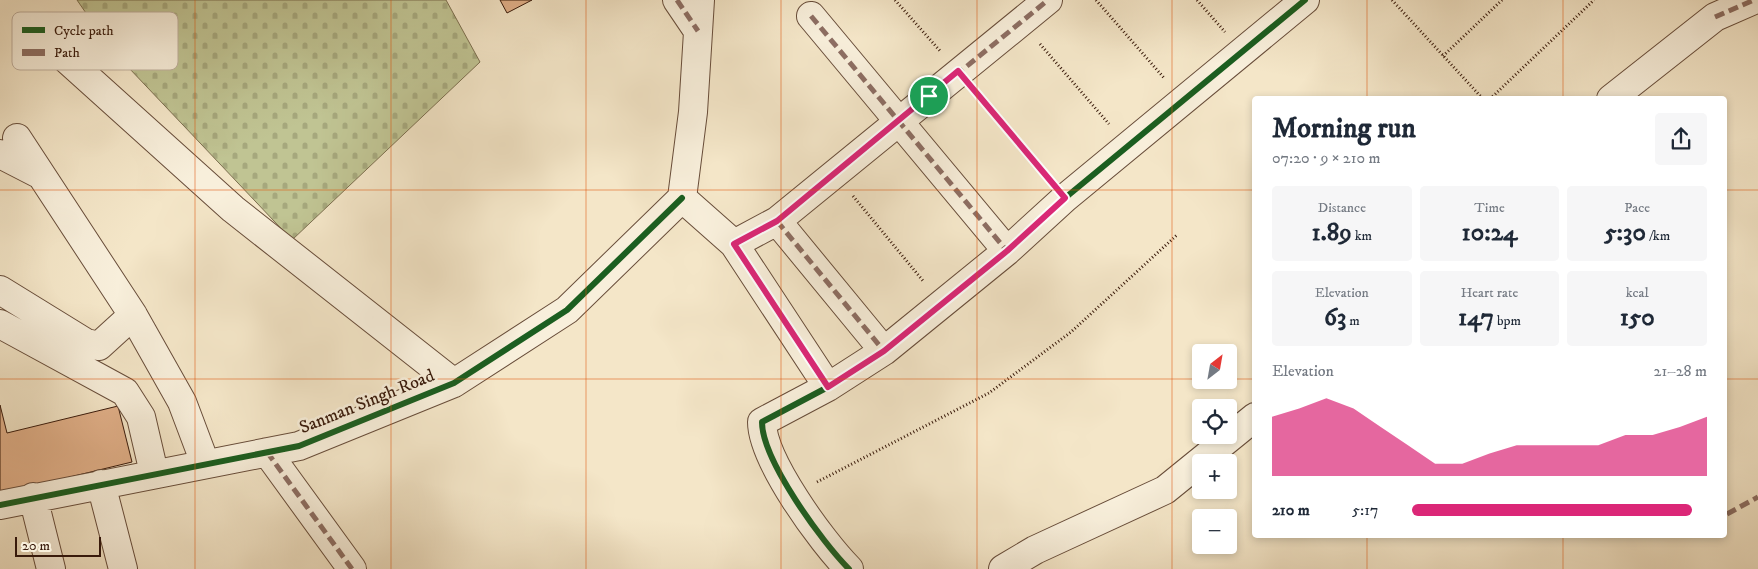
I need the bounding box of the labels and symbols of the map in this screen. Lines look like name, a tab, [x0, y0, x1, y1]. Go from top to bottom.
legend	[12, 12, 178, 70]
text: Cycle path	[54, 22, 114, 40]
text: Path	[54, 44, 81, 62]
pin	[908, 75, 950, 117]
north arrow	[1192, 344, 1238, 389]
street label: Sanman Singh Road	[296, 365, 438, 439]
scale bar	[15, 534, 101, 557]

